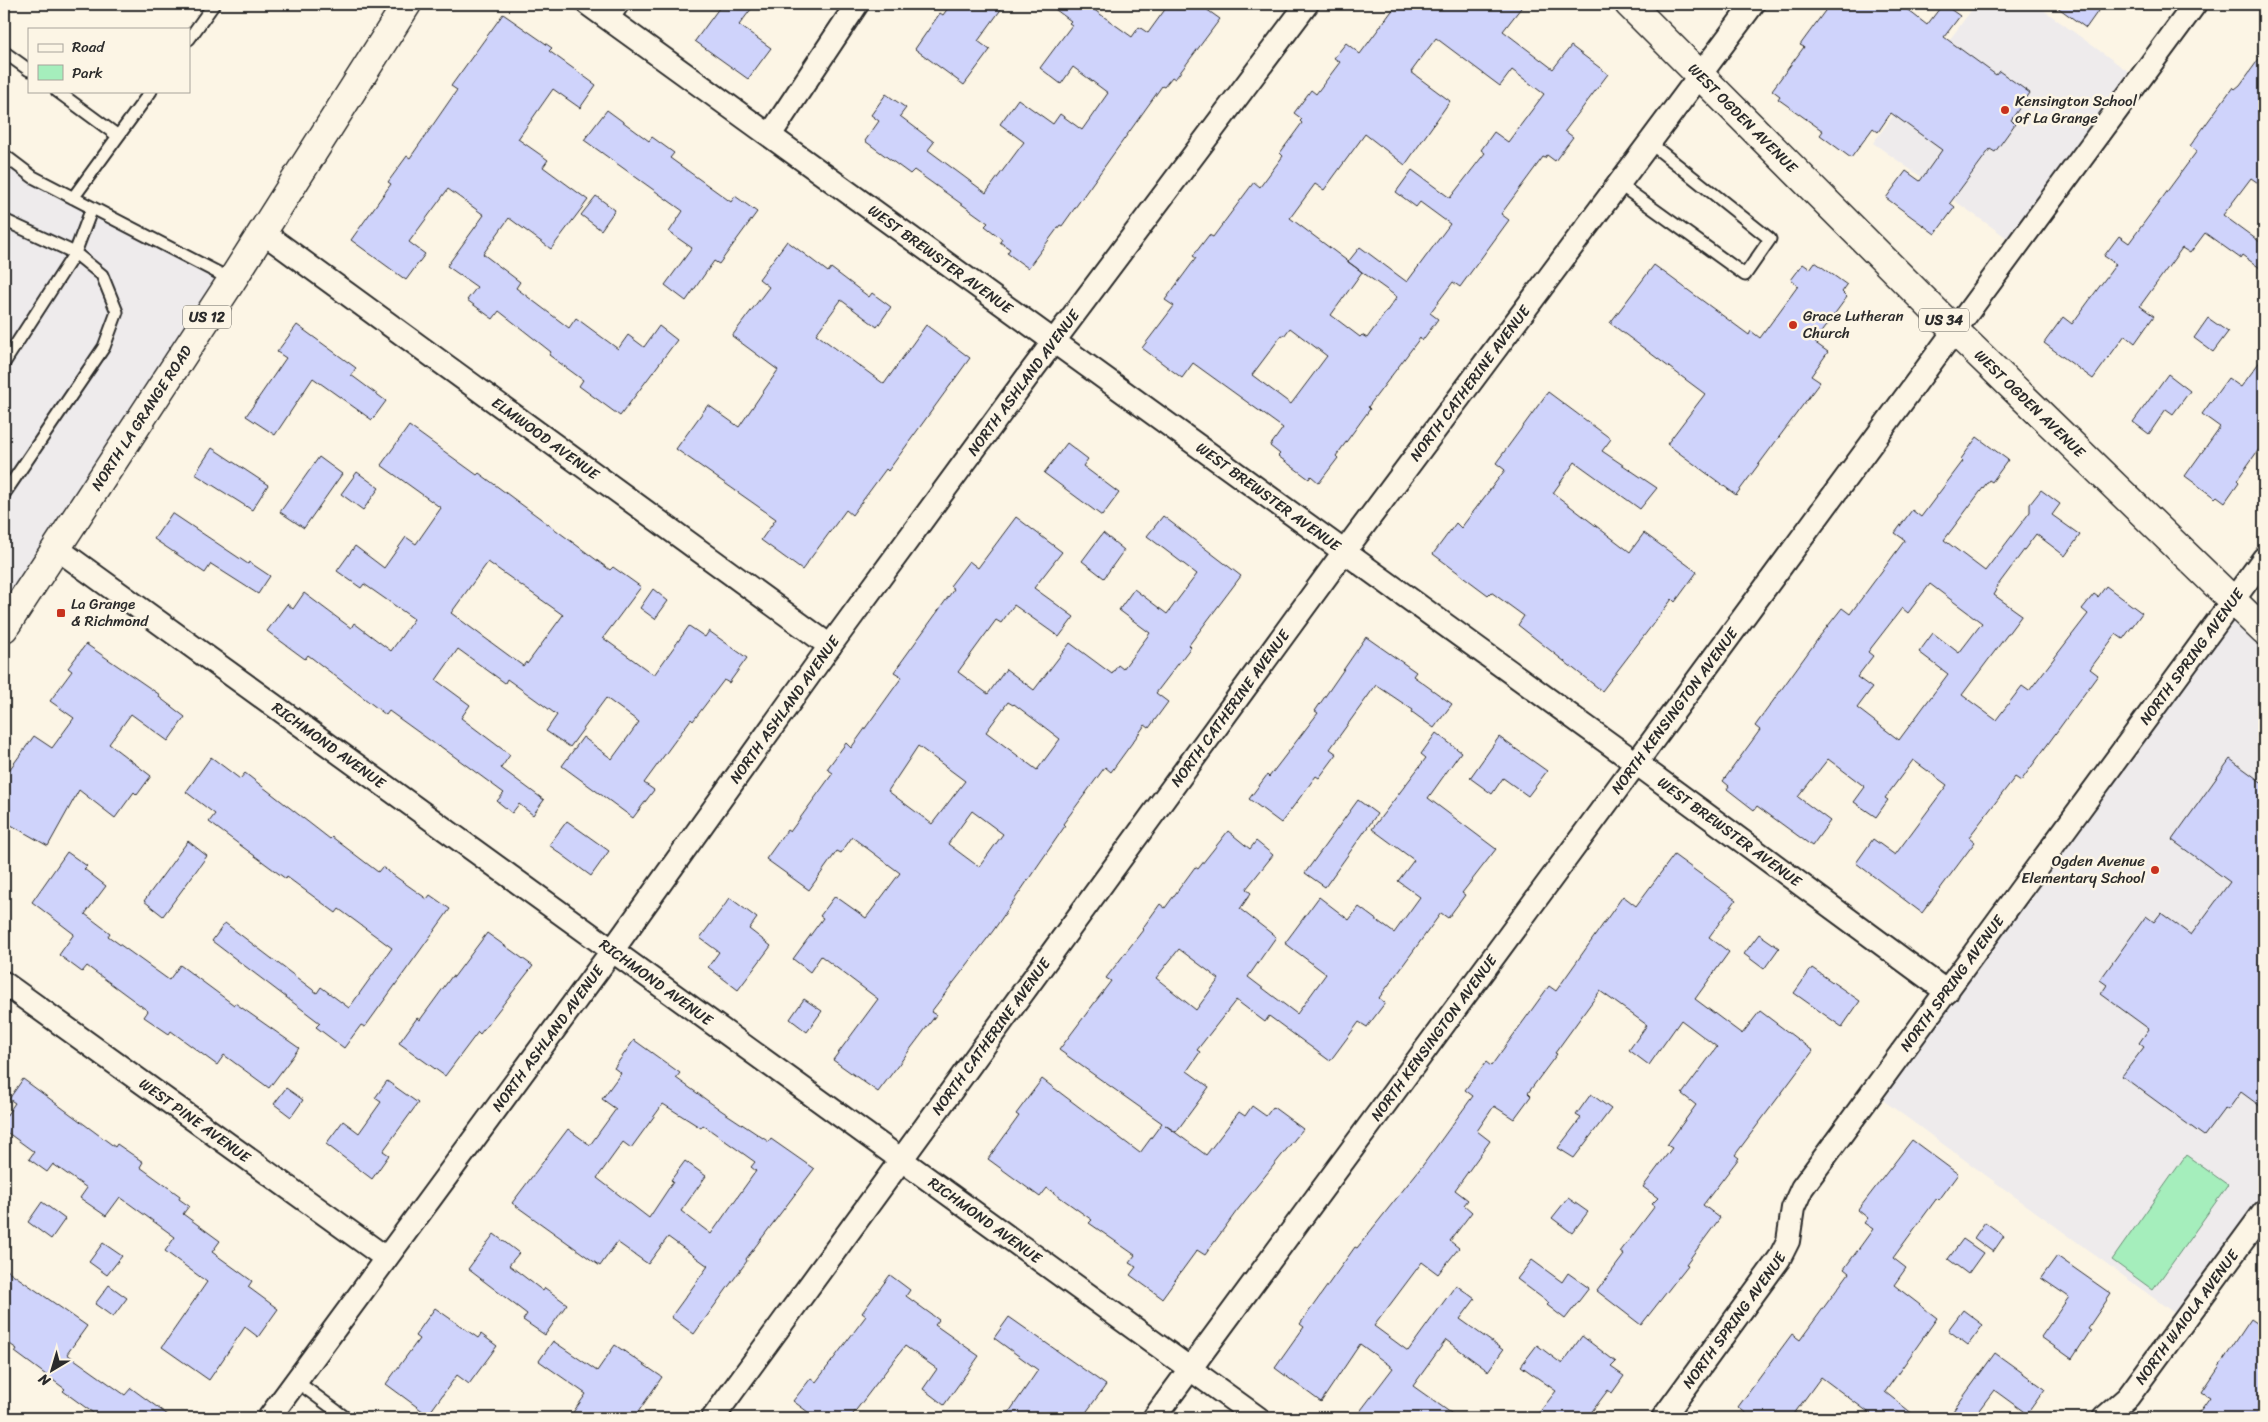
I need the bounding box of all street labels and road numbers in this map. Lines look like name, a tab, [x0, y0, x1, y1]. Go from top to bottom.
street label: WEST OGDEN AVENUE	[1682, 57, 1805, 180]
street label: WEST BREWSTER AVENUE	[862, 198, 1020, 322]
street label: NORTH CATHERINE AVENUE	[1403, 298, 1538, 467]
street label: NORTH ASHLAND AVENUE	[960, 303, 1087, 461]
road number: US 12	[183, 306, 231, 328]
road number: US 34	[1919, 308, 1969, 332]
street label: NORTH LA GRANGE ROAD	[84, 340, 199, 496]
street label: WEST OGDEN AVENUE	[1968, 343, 2093, 465]
street label: ELMWOOD AVENUE	[486, 390, 606, 488]
street label: WEST BREWSTER AVENUE	[1190, 435, 1348, 559]
street label: NORTH SPRING AVENUE	[2133, 582, 2252, 731]
street label: NORTH KENSINGTON AVENUE	[1604, 621, 1746, 800]
street label: NORTH CATHERINE AVENUE	[1164, 623, 1297, 793]
street label: NORTH ASHLAND AVENUE	[723, 629, 847, 789]
street label: RICHMOND AVENUE	[266, 695, 392, 796]
street label: WEST BREWSTER AVENUE	[1652, 770, 1808, 895]
street label: NORTH SPRING AVENUE	[1893, 908, 2012, 1057]
street label: RICHMOND AVENUE	[594, 932, 720, 1033]
street label: NORTH KENSINGTON AVENUE	[1364, 948, 1505, 1127]
street label: NORTH CATHERINE AVENUE	[925, 951, 1058, 1121]
street label: NORTH ASHLAND AVENUE	[485, 958, 612, 1117]
street label: WEST PINE AVENUE	[133, 1071, 257, 1171]
street label: RICHMOND AVENUE	[923, 1170, 1049, 1271]
street label: NORTH WAIOLA AVENUE	[2128, 1243, 2246, 1390]
street label: NORTH SPRING AVENUE	[1675, 1246, 1794, 1394]

